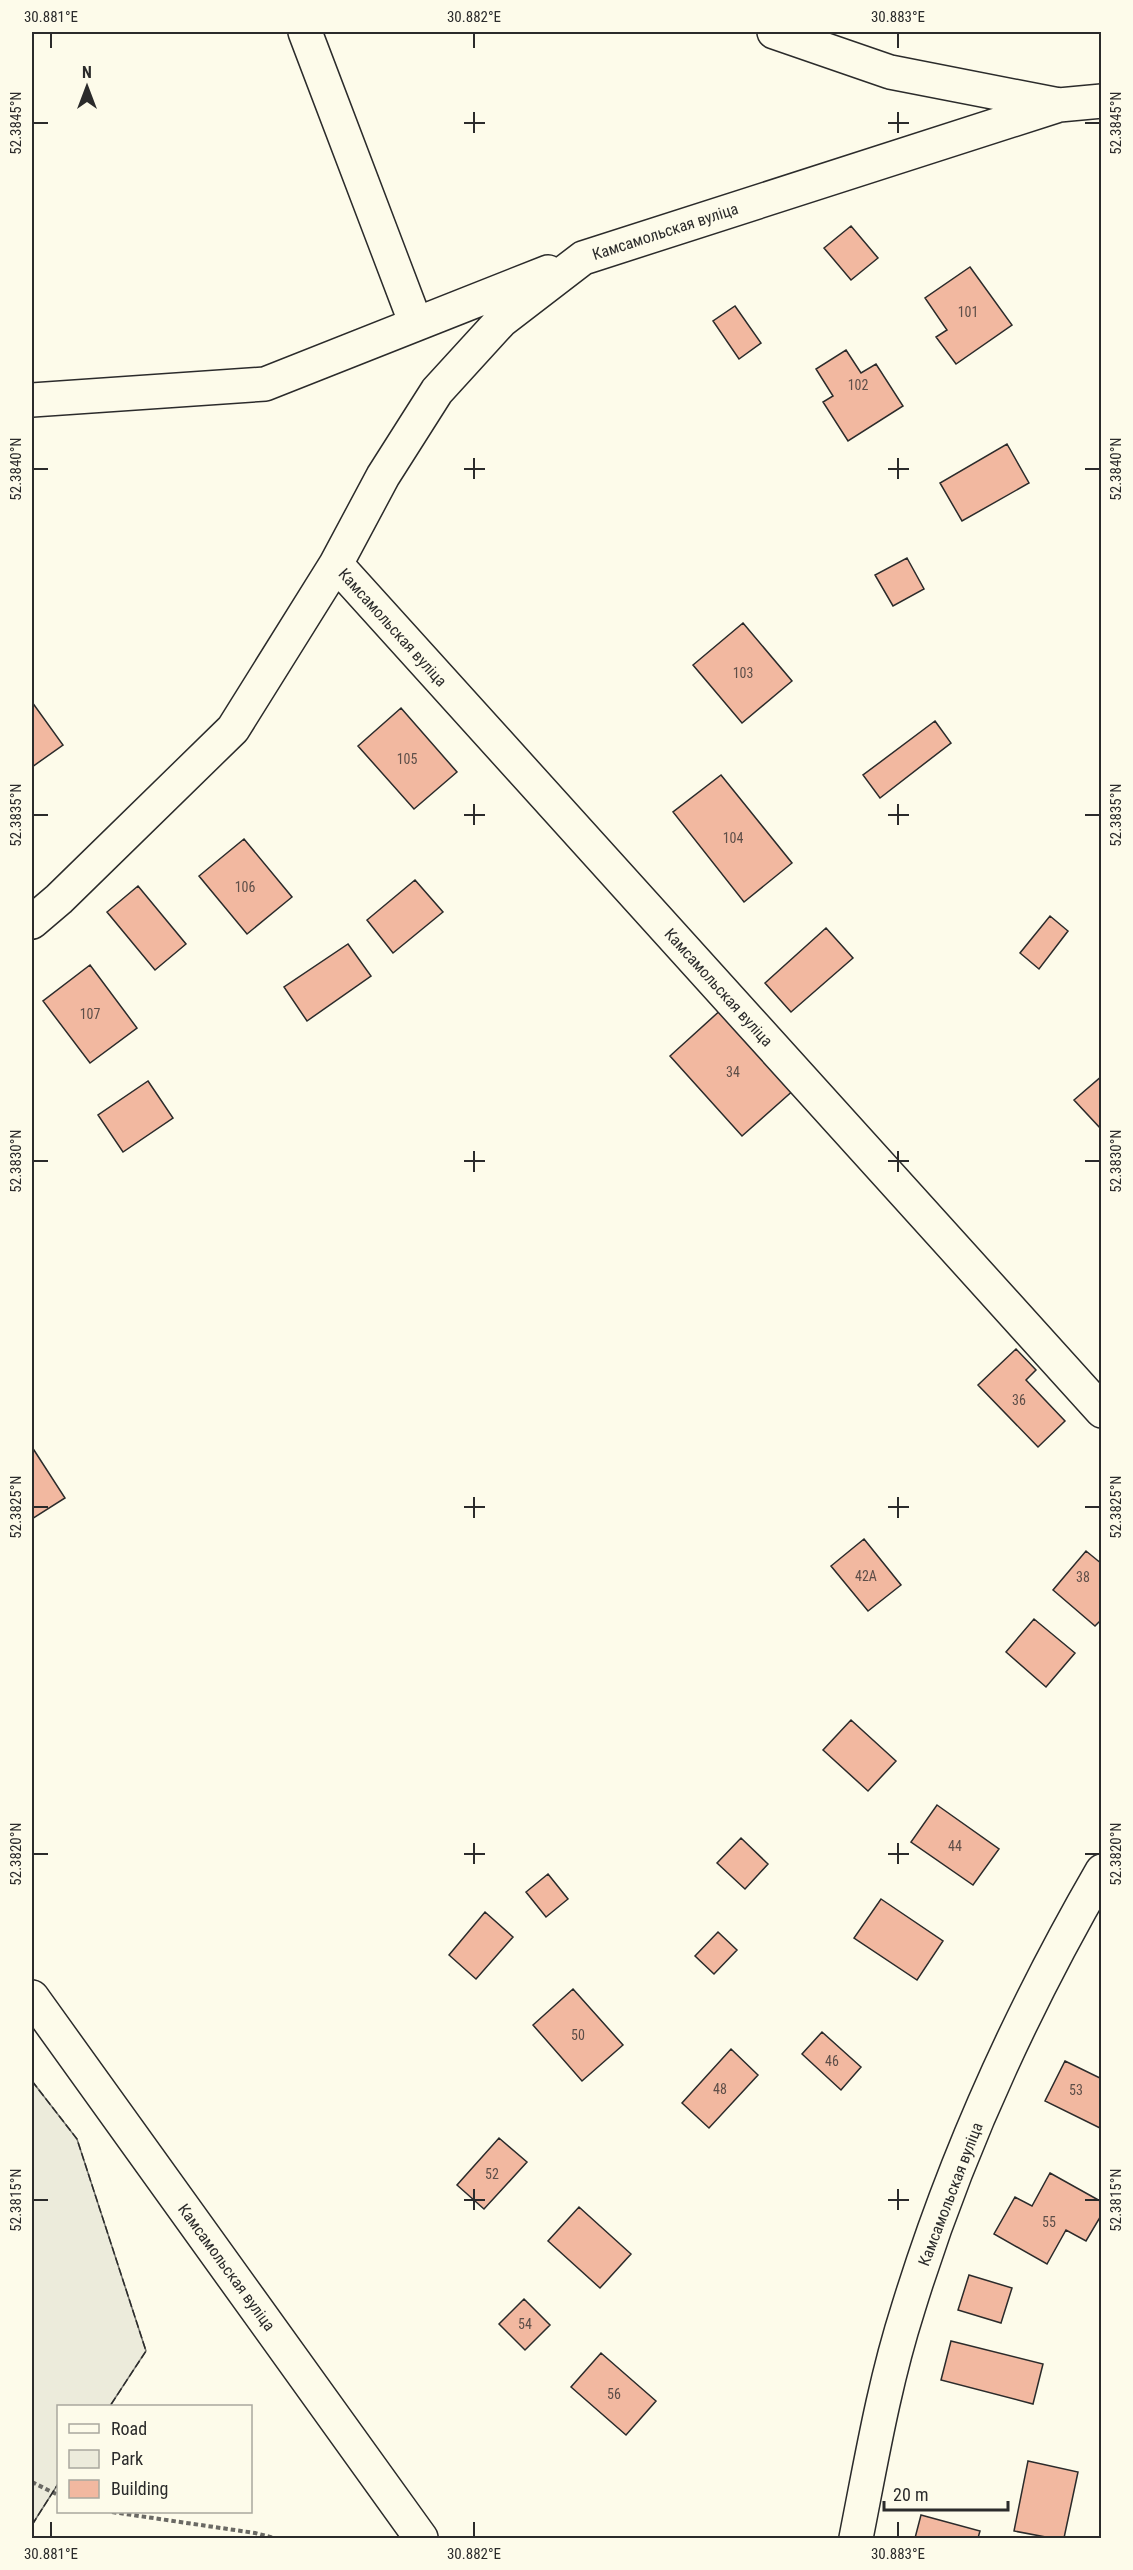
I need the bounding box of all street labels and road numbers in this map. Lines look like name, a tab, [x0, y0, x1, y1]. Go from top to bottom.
street label: Камсамольская вуліца	[590, 199, 741, 264]
street label: Камсамольская вуліца	[335, 564, 451, 690]
street label: Камсамольская вуліца	[661, 924, 777, 1050]
street label: Камсамольская вуліца	[914, 2120, 987, 2269]
street label: Камсамольская вуліца	[174, 2200, 279, 2335]

